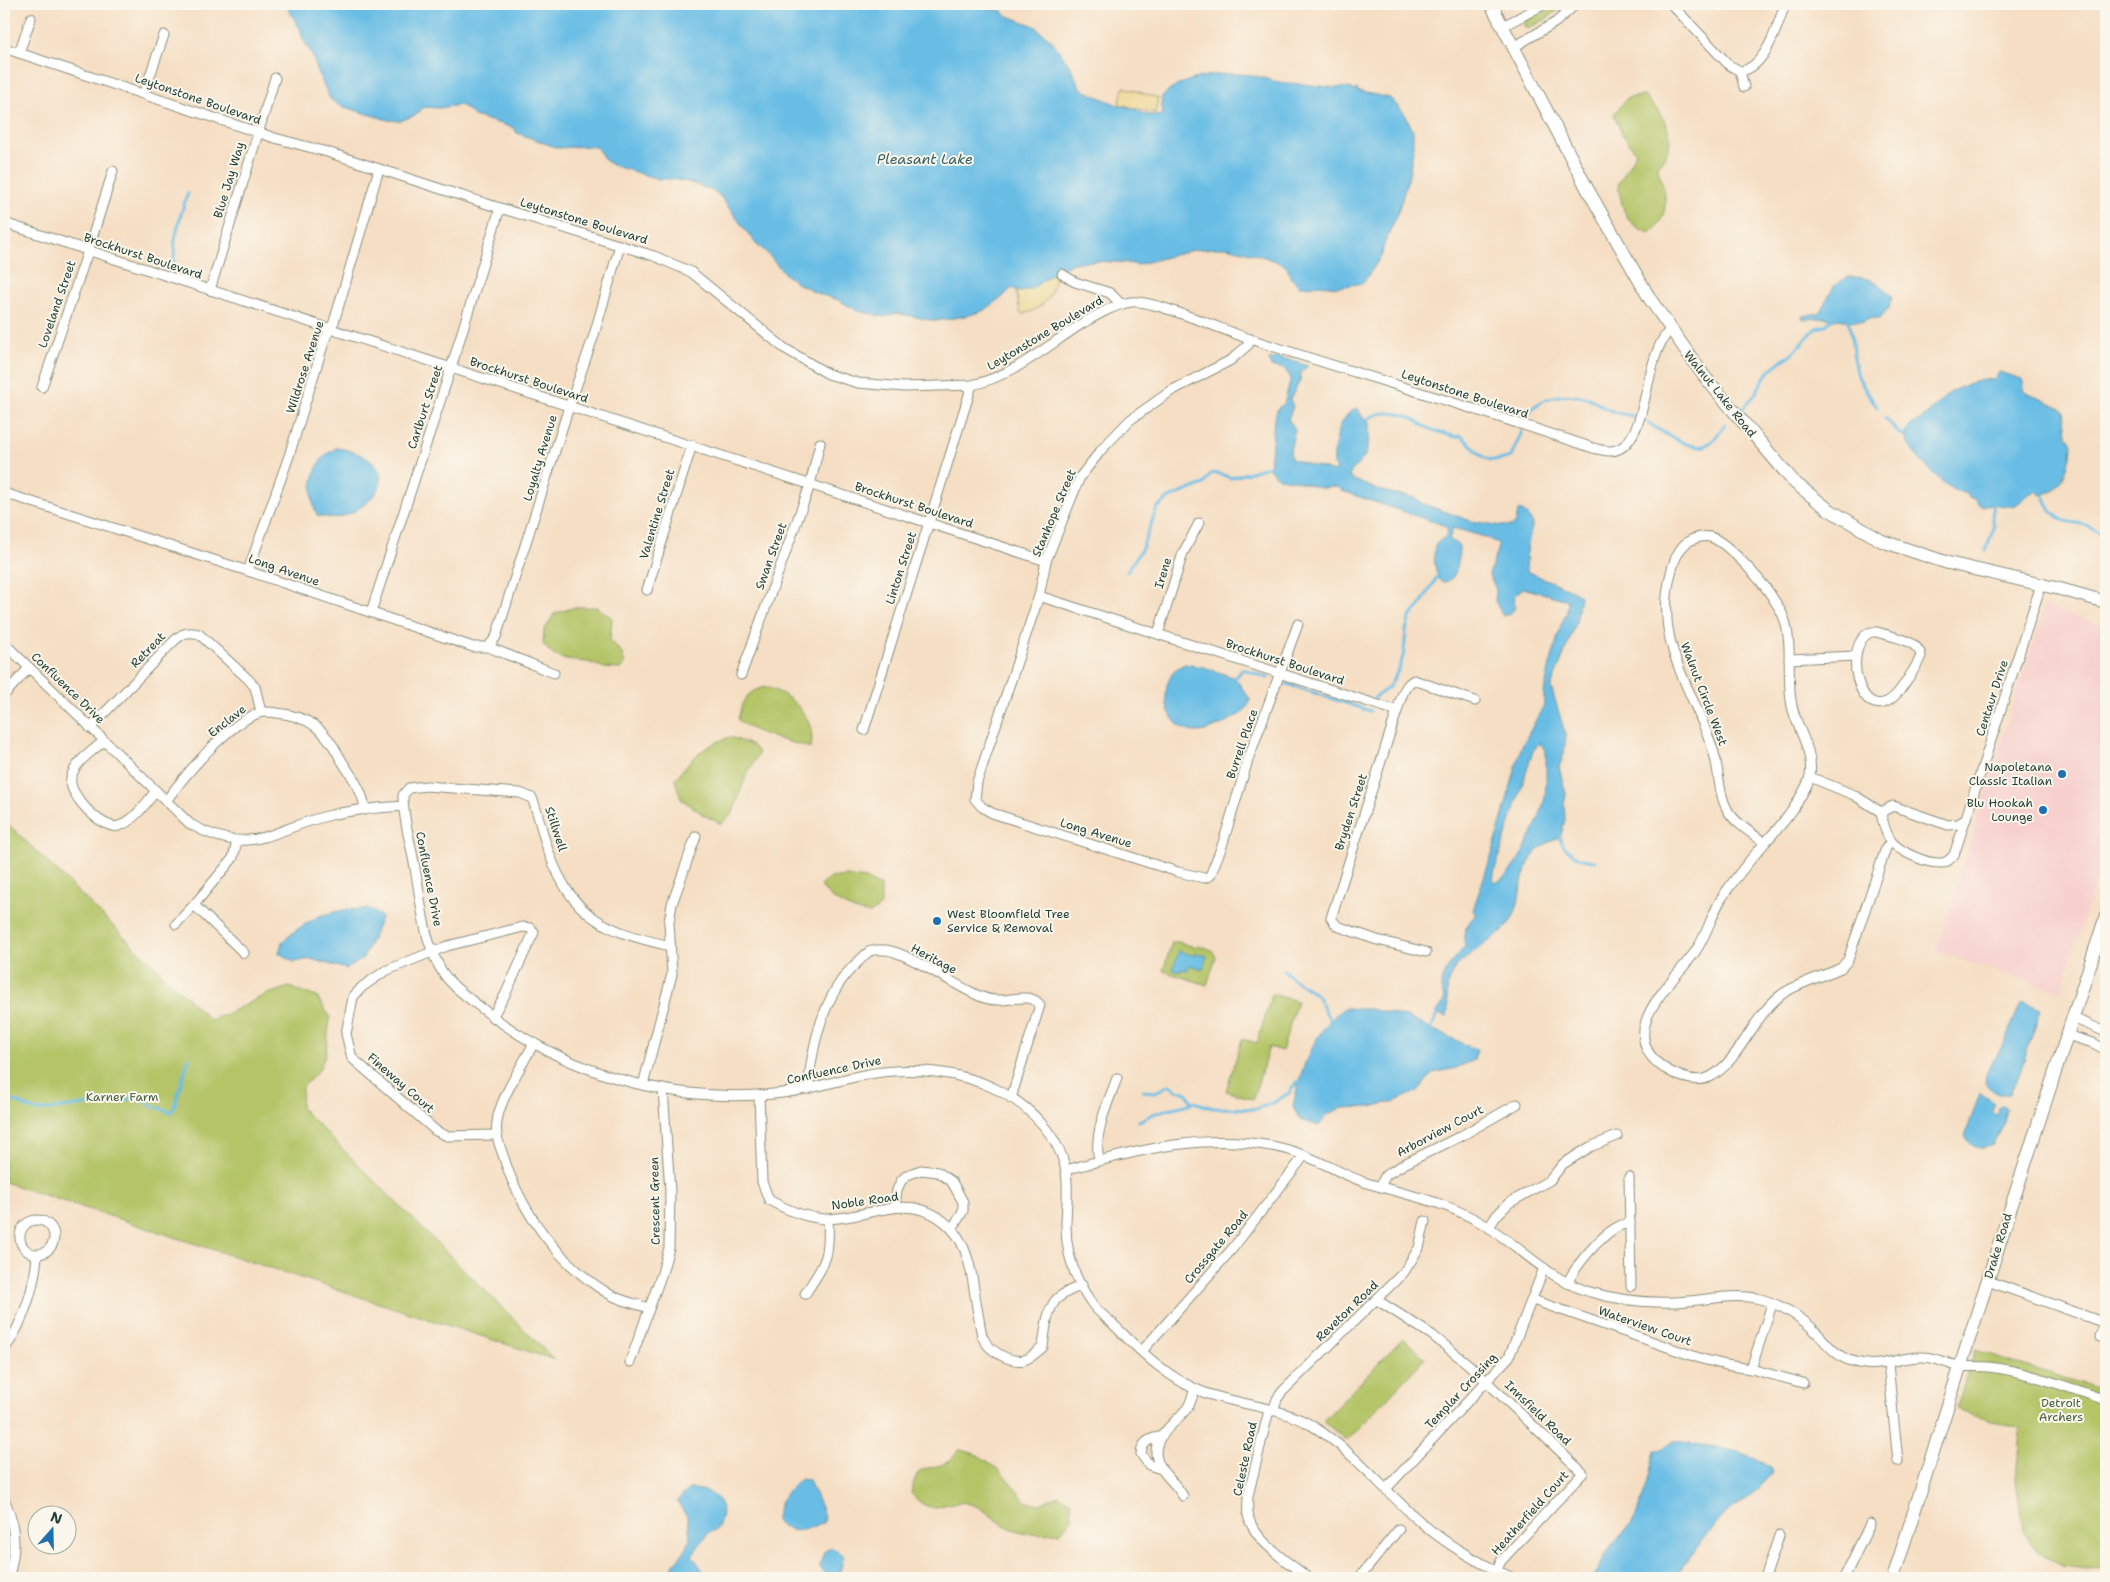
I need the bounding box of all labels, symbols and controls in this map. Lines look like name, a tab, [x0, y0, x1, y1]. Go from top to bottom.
street label: Leytonstone Boulevard	[133, 70, 264, 128]
street label: Blue Jay Way	[210, 140, 248, 220]
water label: Pleasant Lake	[877, 150, 973, 168]
street label: Leytonstone Boulevard	[518, 194, 650, 248]
street label: Brockhurst Boulevard	[82, 229, 205, 283]
street label: Loveland Street	[35, 258, 79, 350]
street label: Leytonstone Boulevard	[984, 292, 1106, 374]
street label: Wildrose Avenue	[282, 318, 328, 416]
street label: Walnut Lake Road	[1680, 347, 1760, 441]
street label: Brockhurst Boulevard	[468, 353, 591, 407]
street label: Carlburt Street	[404, 363, 446, 451]
street label: Leytonstone Boulevard	[1399, 366, 1531, 422]
street label: Loyalty Avenue	[519, 413, 561, 503]
street label: Valentine Street	[636, 467, 678, 561]
street label: Stanhope Street	[1028, 467, 1080, 559]
street label: Brockhurst Boulevard	[853, 478, 976, 532]
street label: Swan Street	[751, 520, 791, 592]
street label: Linton Street	[882, 530, 920, 606]
street label: Long Avenue	[246, 550, 322, 590]
street label: Irene	[1151, 555, 1175, 591]
street label: Retreat	[127, 629, 169, 671]
street label: Brockhurst Boulevard	[1224, 635, 1347, 689]
street label: Walnut Circle West	[1677, 640, 1731, 748]
street label: Confluence Drive	[28, 649, 108, 727]
street label: Centaur Drive	[1972, 658, 2012, 738]
street label: Enclave	[205, 701, 249, 741]
street label: Burrell Place	[1223, 707, 1261, 781]
place label: Napoletana Classic Italian	[1969, 759, 2053, 789]
marker: Napoletana Classic Italian	[2056, 768, 2068, 780]
street label: Bryden Street	[1331, 771, 1371, 853]
place label: Blu Hookah Lounge	[1967, 795, 2033, 825]
marker: Blu Hookah Lounge	[2037, 804, 2049, 816]
street label: Stillwell	[541, 805, 571, 854]
street label: Long Avenue	[1058, 814, 1134, 852]
street label: Confluence Drive	[412, 830, 446, 928]
place label: West Bloomfield Tree Service & Removal	[947, 906, 1070, 936]
marker: West Bloomfield Tree Service & Removal	[931, 915, 943, 927]
street label: Heritage	[908, 940, 960, 978]
street label: Fineway Court	[364, 1049, 438, 1117]
street label: Confluence Drive	[785, 1052, 883, 1088]
park label: Karner Farm	[86, 1089, 158, 1105]
street label: Arborview Court	[1394, 1101, 1486, 1161]
street label: Crescent Green	[646, 1157, 664, 1245]
street label: Noble Road	[830, 1188, 900, 1214]
street label: Crossgate Road	[1181, 1207, 1252, 1287]
street label: Drake Road	[1980, 1211, 2016, 1281]
street label: Reveton Road	[1312, 1277, 1382, 1345]
street label: Waterview Court	[1596, 1303, 1694, 1349]
street label: Templar Crossing	[1422, 1350, 1500, 1432]
street label: Innsfield Road	[1501, 1377, 1575, 1449]
park label: Detroit Archers	[2039, 1395, 2083, 1425]
street label: Celeste Road	[1229, 1420, 1261, 1498]
street label: Heatherfield Court	[1488, 1467, 1572, 1559]
north arrow	[28, 1504, 78, 1554]
text: N	[48, 1507, 65, 1528]

